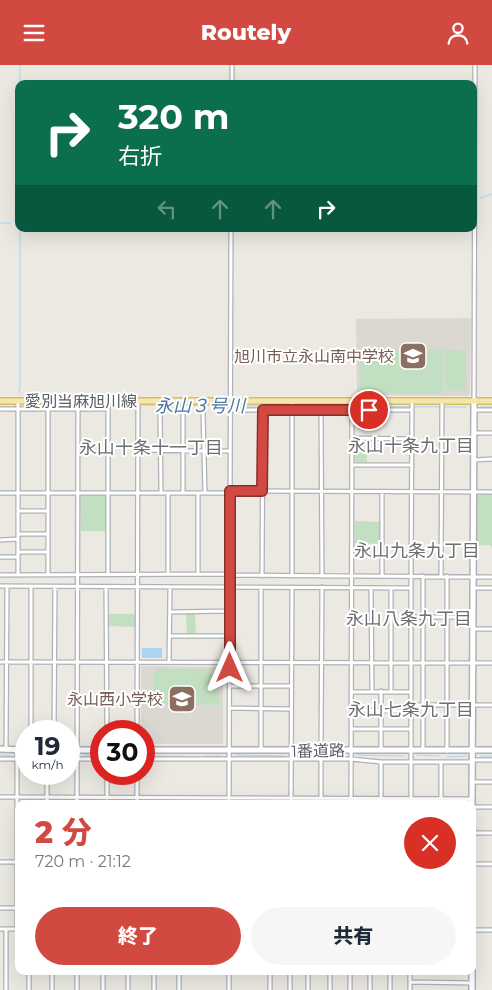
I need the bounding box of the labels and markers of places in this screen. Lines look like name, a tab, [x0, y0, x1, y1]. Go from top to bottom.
school or university icon: 旭川市立永山南中学校	[398, 341, 428, 371]
place label: 旭川市立永山南中学校	[234, 347, 394, 366]
pin	[348, 389, 390, 431]
school or university icon: 永山西小学校	[167, 684, 197, 714]
place label: 永山西小学校	[67, 690, 163, 709]

